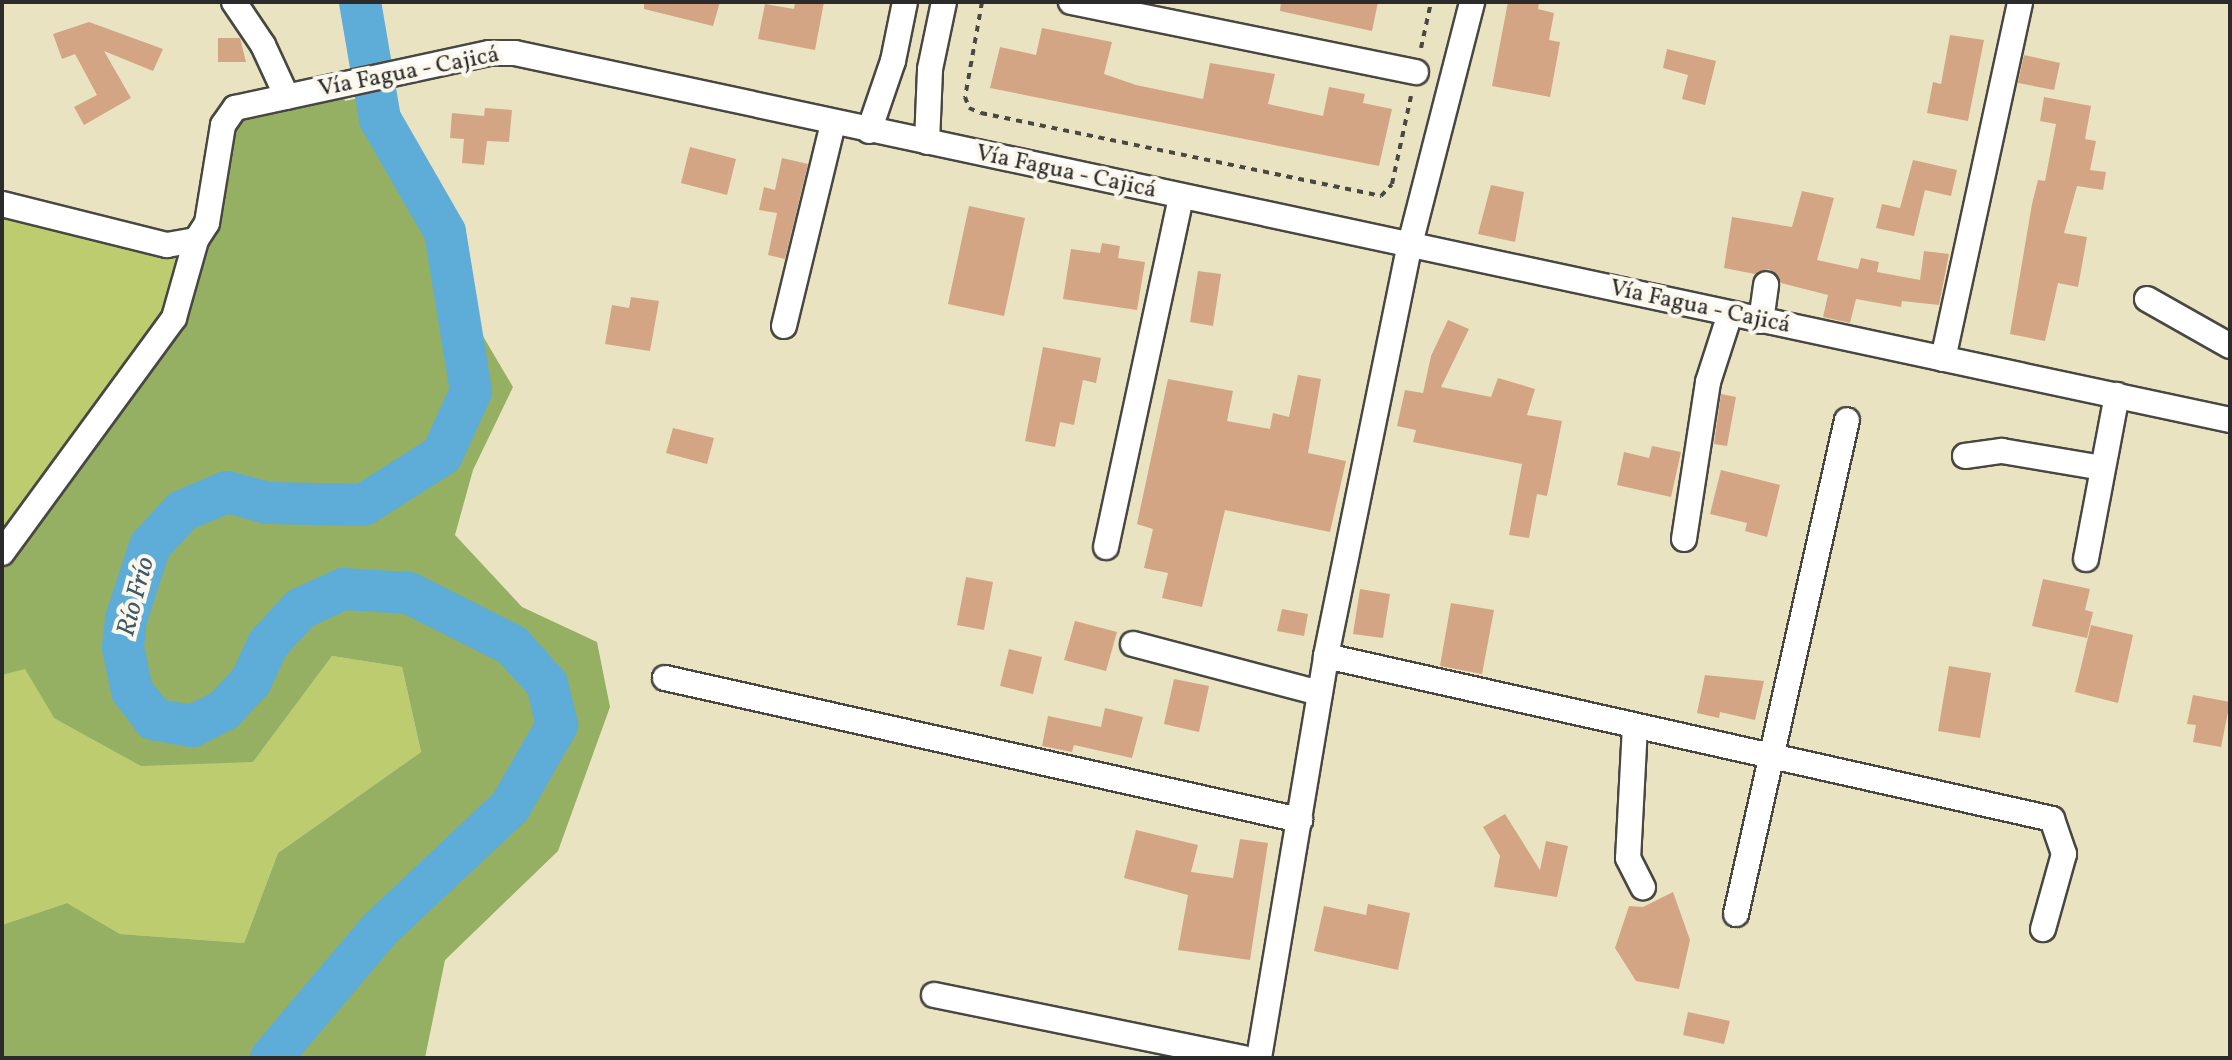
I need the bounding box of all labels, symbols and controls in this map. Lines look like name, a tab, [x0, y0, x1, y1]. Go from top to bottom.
street label: Vía Fagua - Cajicá	[315, 41, 503, 105]
street label: Vía Fagua - Cajicá	[973, 140, 1159, 206]
street label: Vía Fagua - Cajicá	[1607, 275, 1793, 341]
water label: Río Frío	[111, 554, 163, 640]

